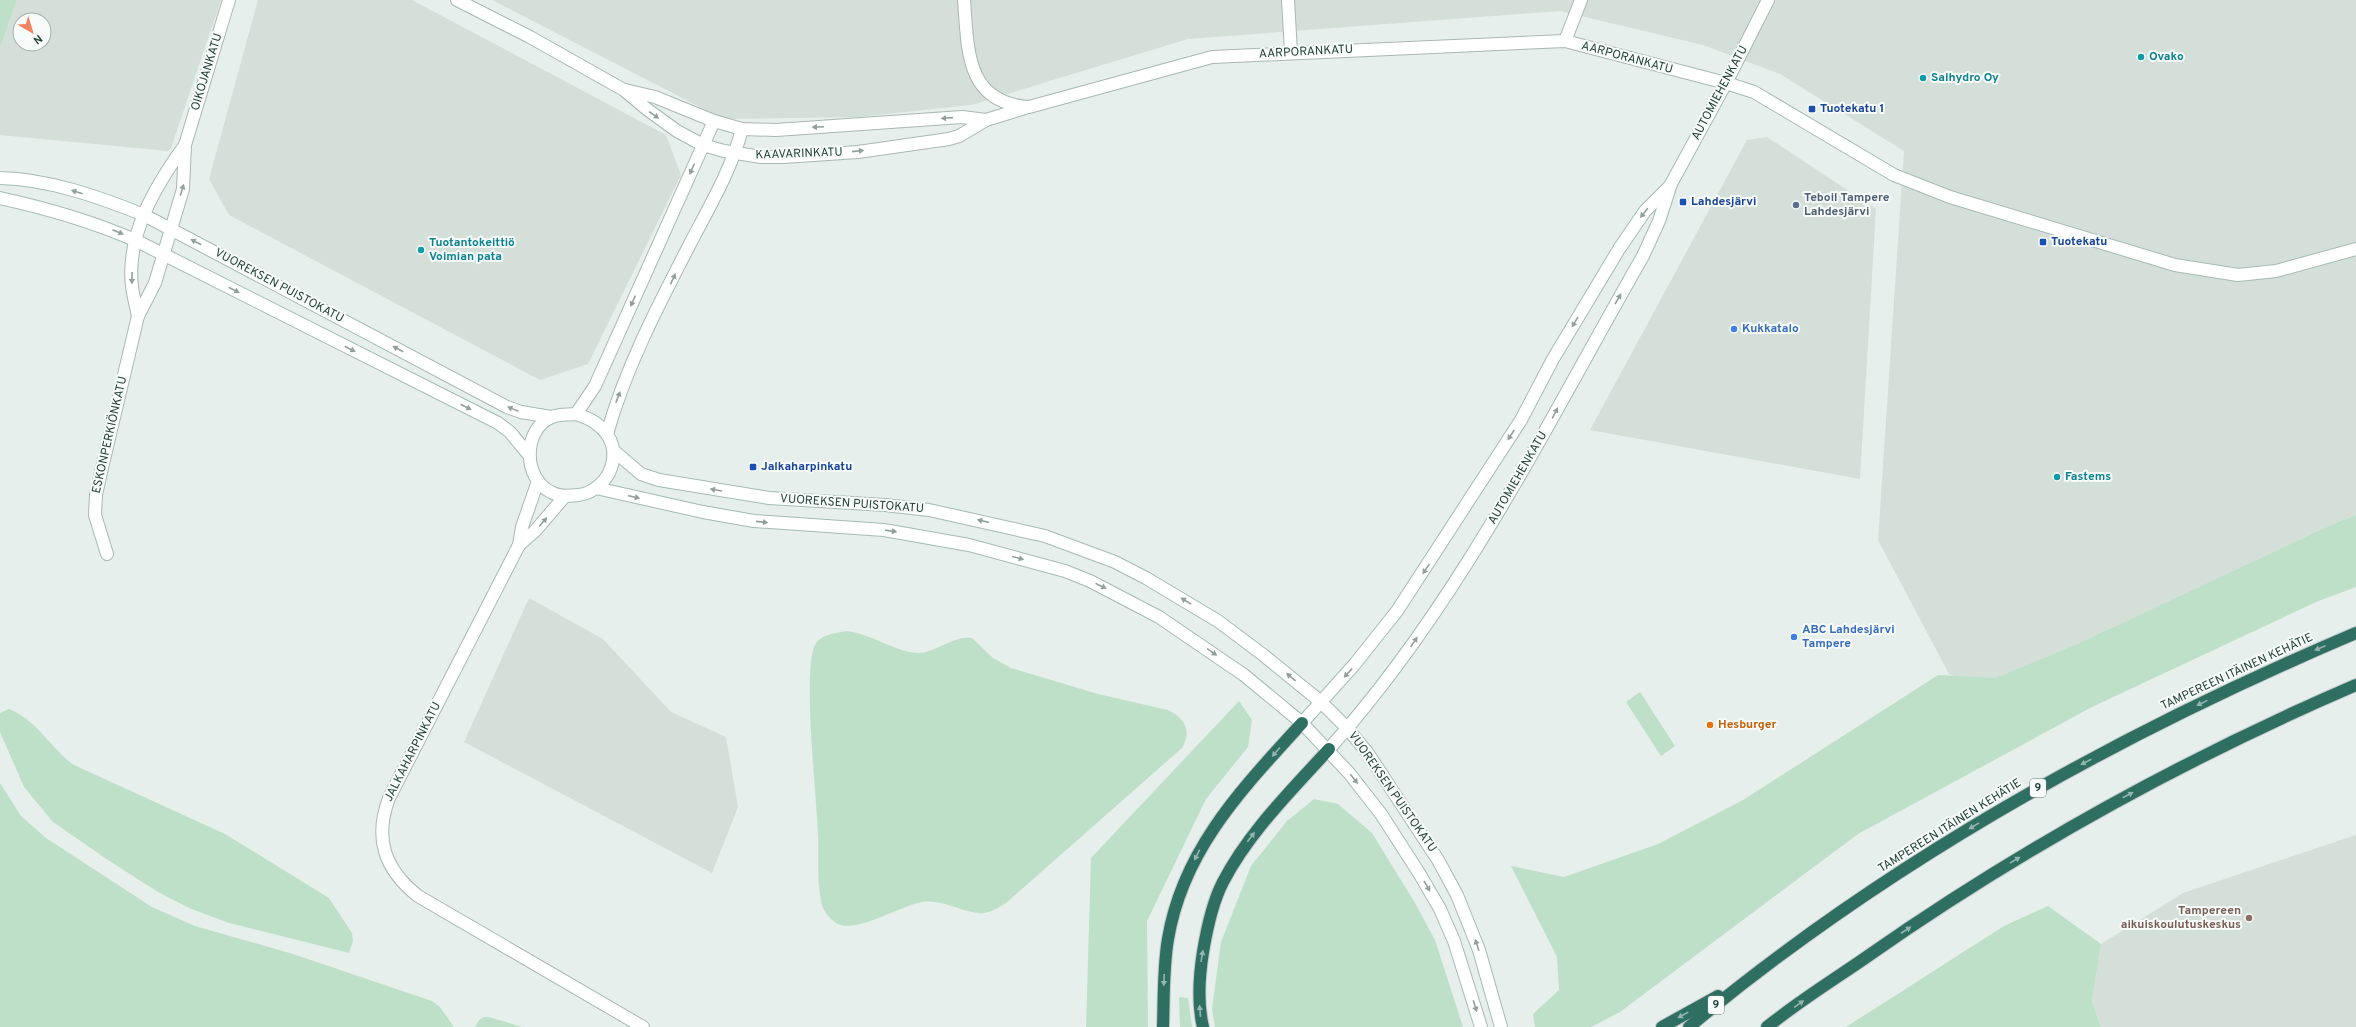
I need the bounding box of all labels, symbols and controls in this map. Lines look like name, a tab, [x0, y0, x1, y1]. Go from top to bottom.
north arrow	[12, 12, 52, 52]
text: N	[30, 31, 45, 47]
street label: OIKOJANKATU	[188, 31, 226, 113]
street label: AARPORANKATU	[1579, 38, 1675, 78]
street label: AARPORANKATU	[1258, 42, 1354, 62]
street label: AUTOMIEHENKATU	[1688, 43, 1752, 143]
place label: Ovako	[2149, 49, 2184, 65]
marker: Ovako	[2136, 52, 2146, 62]
place label: Salhydro Oy	[1931, 70, 1999, 86]
marker: Salhydro Oy	[1918, 73, 1928, 83]
place label: Tuotekatu 1	[1820, 101, 1884, 117]
marker: Tuotekatu 1	[1807, 104, 1817, 114]
one-way arrow	[649, 111, 659, 119]
one-way arrow	[941, 115, 953, 122]
one-way arrow	[812, 124, 824, 131]
street label: KAAVARINKATU	[755, 144, 843, 164]
one-way arrow	[852, 148, 864, 155]
one-way arrow	[689, 164, 695, 175]
one-way arrow	[179, 184, 185, 196]
one-way arrow	[70, 189, 82, 195]
place label: Teboil Tampere Lahdesjärvi	[1804, 190, 1890, 220]
place label: Lahdesjärvi	[1691, 194, 1756, 210]
marker: Lahdesjärvi	[1678, 197, 1688, 207]
marker: Teboil Tampere Lahdesjärvi	[1791, 200, 1801, 210]
one-way arrow	[1640, 207, 1649, 218]
one-way arrow	[112, 230, 124, 236]
place label: Tuotekatu	[2051, 234, 2107, 250]
place label: Tuotantokeittiö Voimian pata	[429, 235, 515, 265]
marker: Tuotekatu	[2038, 237, 2048, 247]
one-way arrow	[190, 239, 202, 245]
street label: VUOREKSEN PUISTOKATU	[212, 245, 346, 327]
marker: Tuotantokeittiö Voimian pata	[416, 245, 426, 255]
one-way arrow	[128, 272, 135, 284]
one-way arrow	[670, 273, 676, 284]
one-way arrow	[228, 287, 240, 293]
one-way arrow	[1615, 293, 1622, 305]
one-way arrow	[630, 295, 636, 307]
one-way arrow	[1571, 317, 1579, 327]
place label: Kukkatalo	[1742, 321, 1799, 337]
marker: Kukkatalo	[1729, 324, 1739, 334]
one-way arrow	[392, 345, 403, 352]
one-way arrow	[344, 346, 356, 352]
street label: ESKONPERKIÖNKATU	[89, 375, 131, 495]
one-way arrow	[616, 390, 622, 402]
one-way arrow	[460, 404, 472, 411]
one-way arrow	[506, 405, 518, 411]
one-way arrow	[1552, 407, 1559, 418]
street label: AUTOMIEHENKATU	[1485, 429, 1551, 527]
one-way arrow	[1507, 430, 1515, 441]
place label: Jalkaharpinkatu	[761, 459, 852, 475]
marker: Jalkaharpinkatu	[748, 462, 758, 472]
place label: Fastems	[2065, 469, 2111, 485]
marker: Fastems	[2052, 472, 2062, 482]
one-way arrow	[710, 487, 722, 493]
street label: VUOREKSEN PUISTOKATU	[780, 491, 924, 517]
one-way arrow	[628, 494, 640, 500]
one-way arrow	[538, 517, 547, 526]
one-way arrow	[977, 518, 989, 524]
one-way arrow	[756, 519, 768, 525]
one-way arrow	[885, 528, 897, 534]
one-way arrow	[1012, 555, 1024, 561]
one-way arrow	[1422, 564, 1430, 574]
one-way arrow	[1095, 583, 1106, 589]
one-way arrow	[1181, 597, 1191, 605]
place label: ABC Lahdesjärvi Tampere	[1802, 622, 1895, 652]
street label: TAMPEREEN ITÄINEN KEHÄTIE	[2158, 630, 2316, 714]
marker: ABC Lahdesjärvi Tampere	[1789, 632, 1799, 642]
one-way arrow	[1410, 637, 1418, 647]
one-way arrow	[2315, 645, 2326, 651]
one-way arrow	[1207, 648, 1218, 656]
one-way arrow	[1343, 668, 1353, 678]
one-way arrow	[1285, 673, 1296, 682]
street label: JALKAHARPINKATU	[381, 699, 445, 805]
one-way arrow	[2196, 699, 2208, 706]
place label: Hesburger	[1718, 717, 1776, 733]
marker: Hesburger	[1705, 720, 1715, 730]
street label: VUOREKSEN PUISTOKATU	[1344, 728, 1440, 856]
one-way arrow	[1271, 747, 1280, 757]
one-way arrow	[2081, 758, 2092, 765]
one-way arrow	[1349, 774, 1357, 784]
street label: TAMPEREEN ITÄINEN KEHÄTIE	[1875, 775, 2025, 877]
road number: 9	[2030, 779, 2046, 797]
one-way arrow	[2122, 792, 2133, 798]
one-way arrow	[1968, 823, 1980, 830]
one-way arrow	[1247, 832, 1255, 843]
one-way arrow	[1194, 849, 1200, 861]
one-way arrow	[2009, 857, 2021, 864]
one-way arrow	[1424, 880, 1431, 892]
place label: Tampereen aikuiskoulutuskeskus	[2121, 903, 2241, 933]
marker: Tampereen aikuiskoulutuskeskus	[2244, 913, 2254, 923]
one-way arrow	[1900, 926, 1911, 934]
one-way arrow	[1474, 938, 1480, 950]
one-way arrow	[1199, 950, 1205, 962]
one-way arrow	[1161, 974, 1167, 987]
road number: 9	[1708, 996, 1724, 1014]
one-way arrow	[1794, 1000, 1804, 1008]
one-way arrow	[1472, 1001, 1478, 1013]
one-way arrow	[1197, 1005, 1203, 1017]
one-way arrow	[1678, 1012, 1689, 1019]

